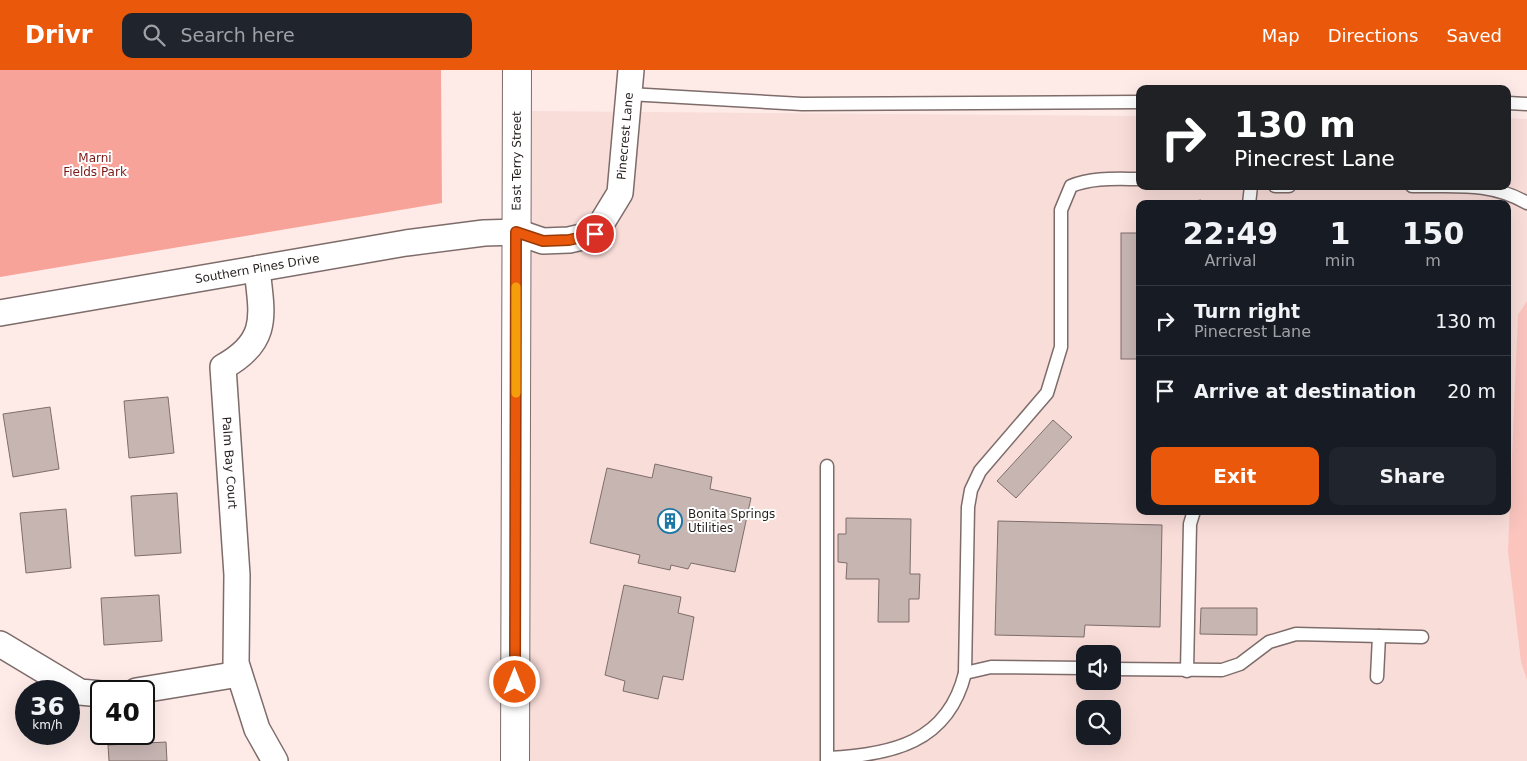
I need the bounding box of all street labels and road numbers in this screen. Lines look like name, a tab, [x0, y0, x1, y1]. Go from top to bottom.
street label: Pinecrest Lane	[614, 92, 636, 180]
street label: East Terry Street	[510, 111, 524, 211]
street label: Southern Pines Drive	[194, 251, 320, 286]
street label: Palm Bay Court	[219, 416, 240, 510]

